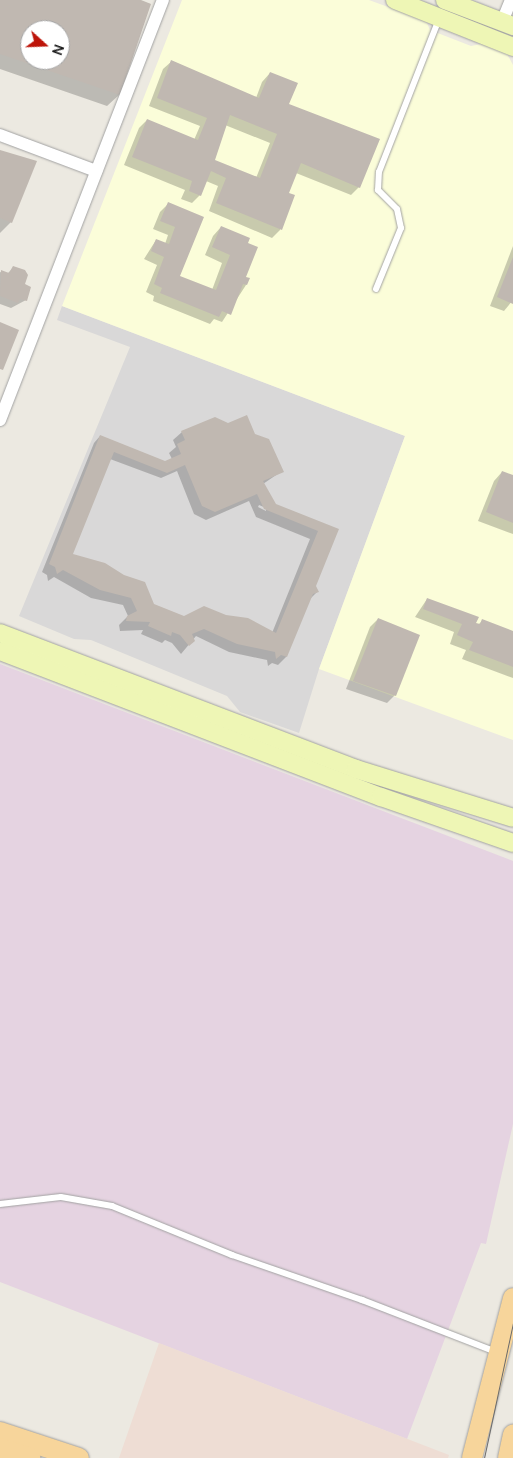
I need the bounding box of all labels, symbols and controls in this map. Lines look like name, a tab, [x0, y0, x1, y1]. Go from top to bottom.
north arrow	[20, 20, 70, 70]
text: N	[48, 42, 69, 58]

